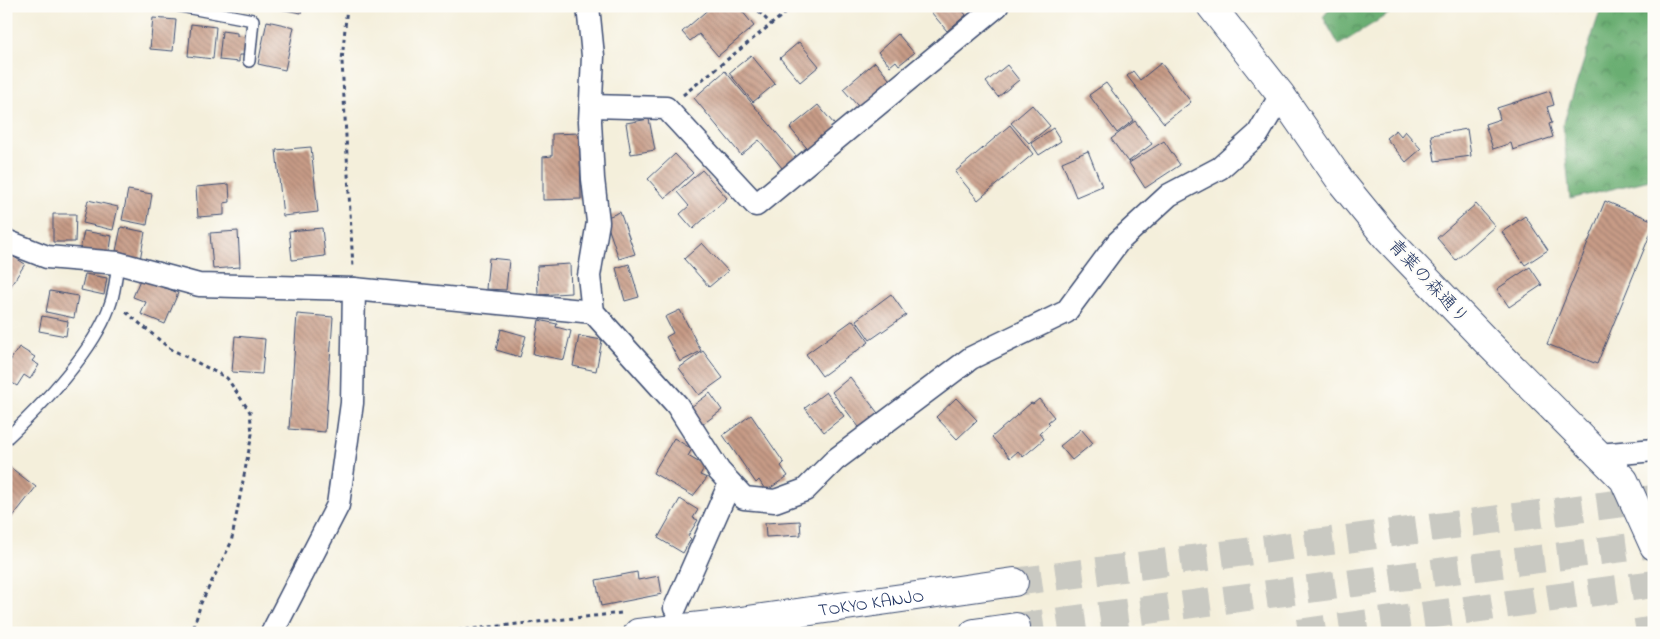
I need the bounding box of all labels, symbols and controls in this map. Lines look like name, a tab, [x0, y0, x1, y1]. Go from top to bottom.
street label: 青葉の森通り	[1381, 234, 1474, 331]
street label: TOKYO KANJO	[817, 584, 926, 625]

